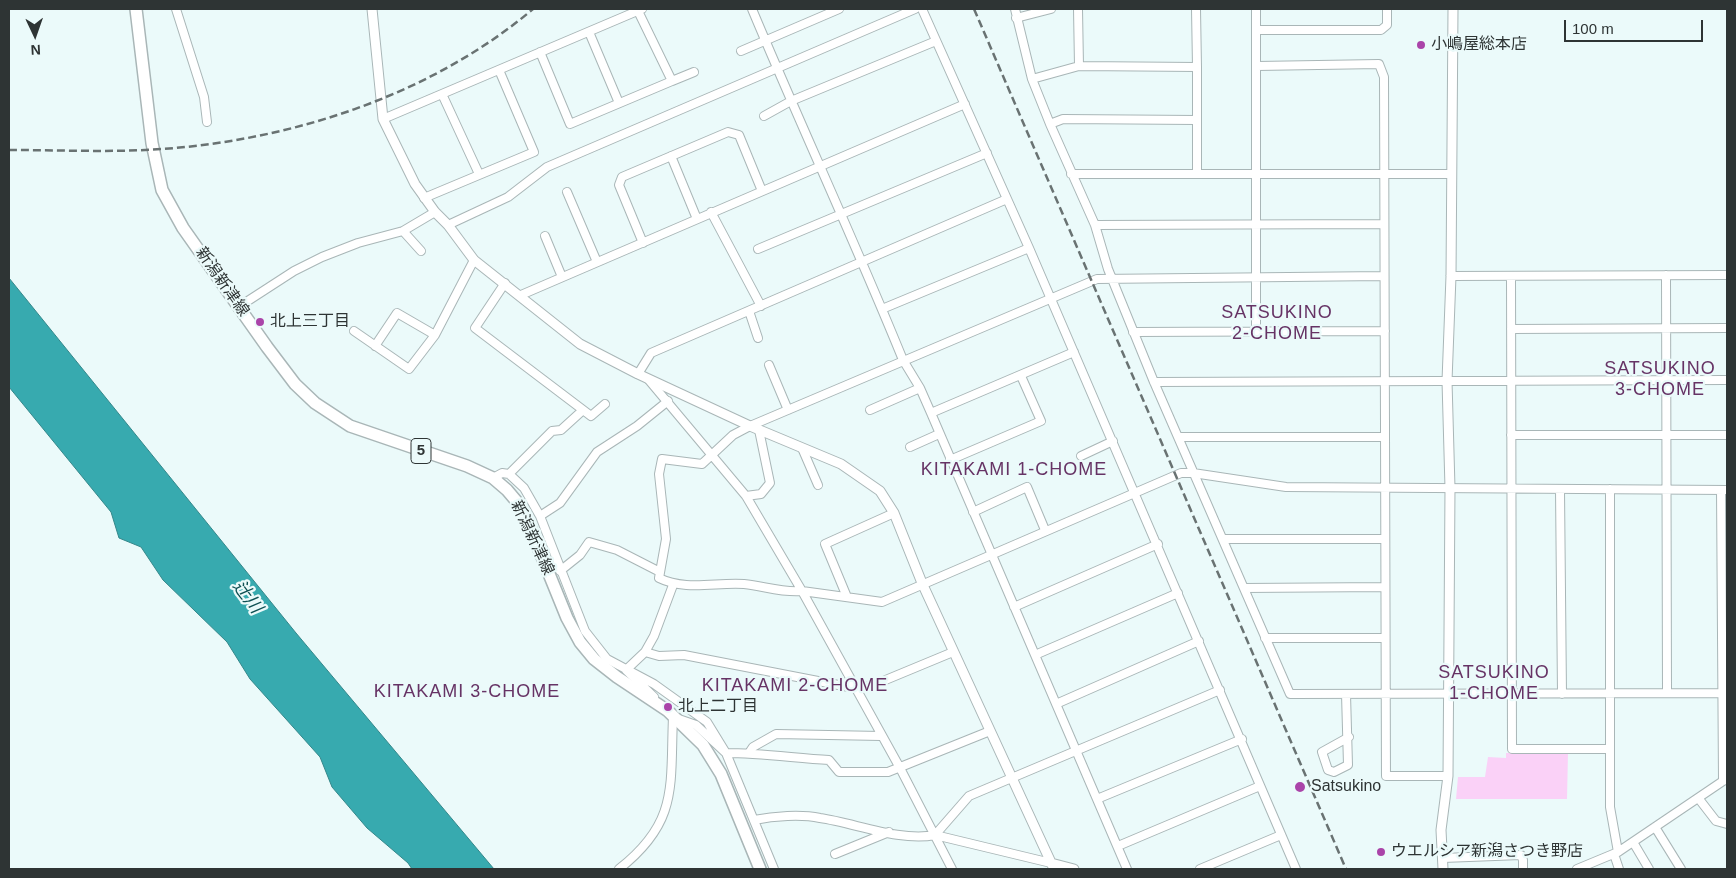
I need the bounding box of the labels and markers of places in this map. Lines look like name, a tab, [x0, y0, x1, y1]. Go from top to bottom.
place label: 小嶋屋総本店	[1431, 35, 1527, 55]
marker: 小嶋屋総本店	[1415, 39, 1427, 51]
place label: 北上三丁目	[270, 312, 350, 332]
marker: 北上三丁目	[254, 316, 266, 328]
place label: 北上二丁目	[678, 697, 758, 717]
marker: 北上二丁目	[662, 701, 674, 713]
place label: Satsukino	[1311, 777, 1381, 797]
marker: Satsukino	[1293, 780, 1307, 794]
place label: ウエルシア新潟さつき野店	[1391, 842, 1583, 862]
marker: ウエルシア新潟さつき野店	[1375, 846, 1387, 858]

